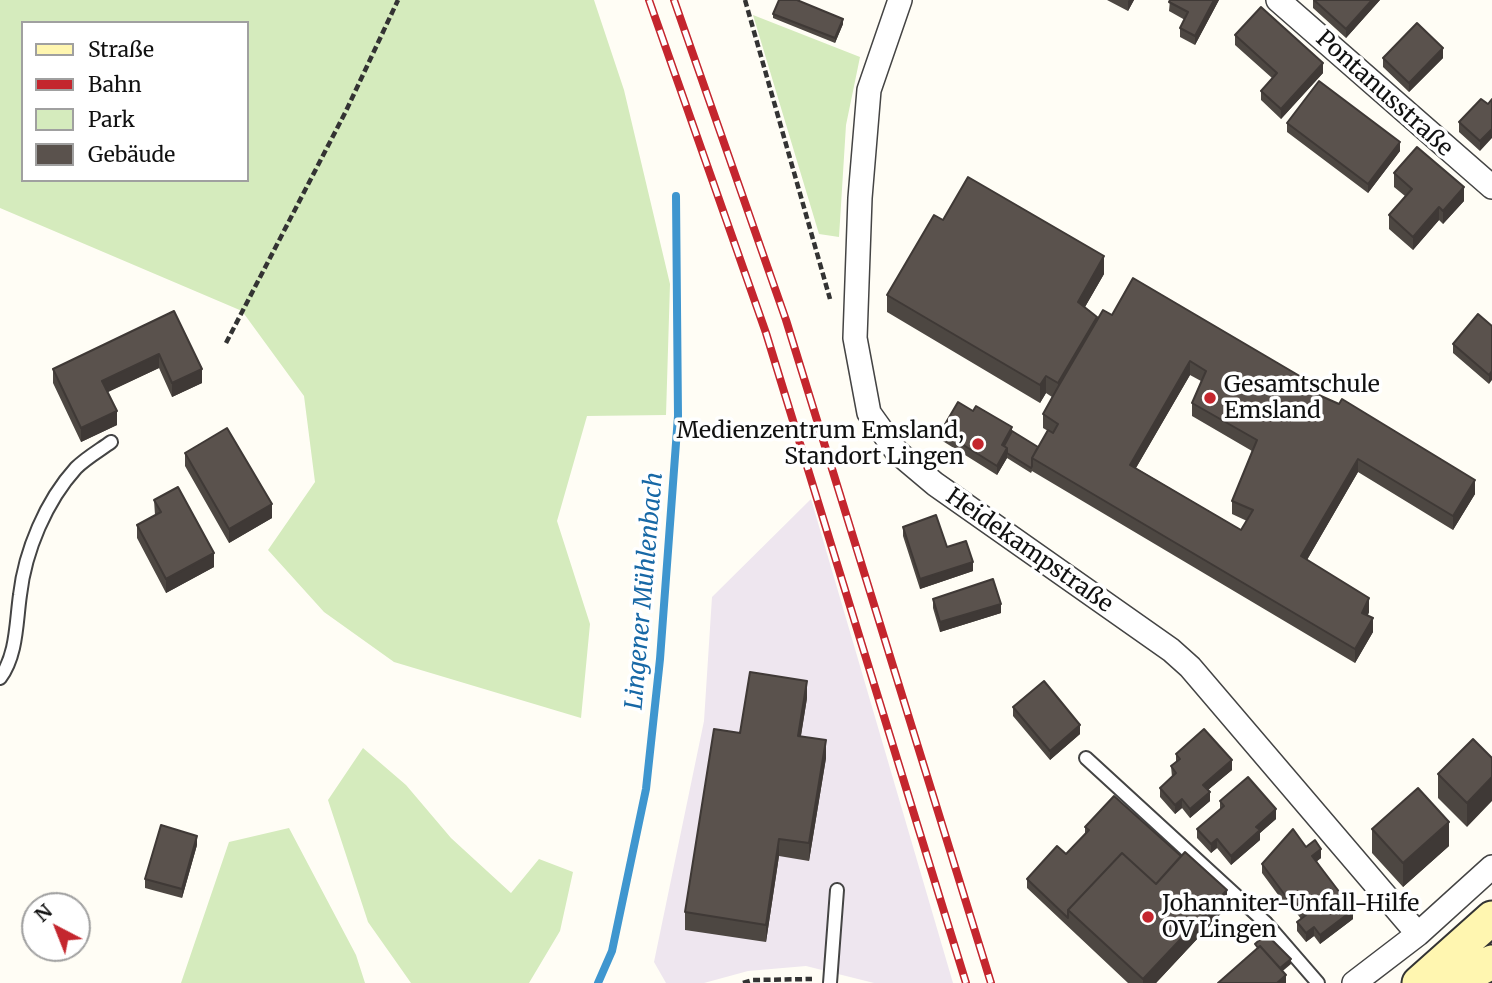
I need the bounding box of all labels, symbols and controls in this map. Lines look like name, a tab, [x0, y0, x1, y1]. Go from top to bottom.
legend	[21, 21, 248, 182]
street label: Pontanusstraße	[1310, 25, 1458, 163]
text: Straße	[88, 36, 154, 63]
text: Bahn	[88, 71, 142, 98]
text: Park	[88, 106, 135, 133]
text: Gebäude	[88, 141, 175, 168]
place label: Gesamtschule Emsland	[1224, 371, 1380, 425]
marker: Gesamtschule Emsland	[1202, 390, 1218, 406]
place label: Medienzentrum Emsland, Standort Lingen	[676, 417, 964, 471]
marker: Medienzentrum Emsland, Standort Lingen	[970, 436, 986, 452]
water label: Lingener Mühlenbach	[620, 471, 670, 711]
street label: Heidekampstraße	[940, 483, 1118, 619]
place label: Johanniter-Unfall-Hilfe OV Lingen	[1162, 890, 1419, 944]
north arrow	[21, 892, 91, 962]
text: N	[30, 899, 57, 927]
marker: Johanniter-Unfall-Hilfe OV Lingen	[1140, 909, 1156, 925]

